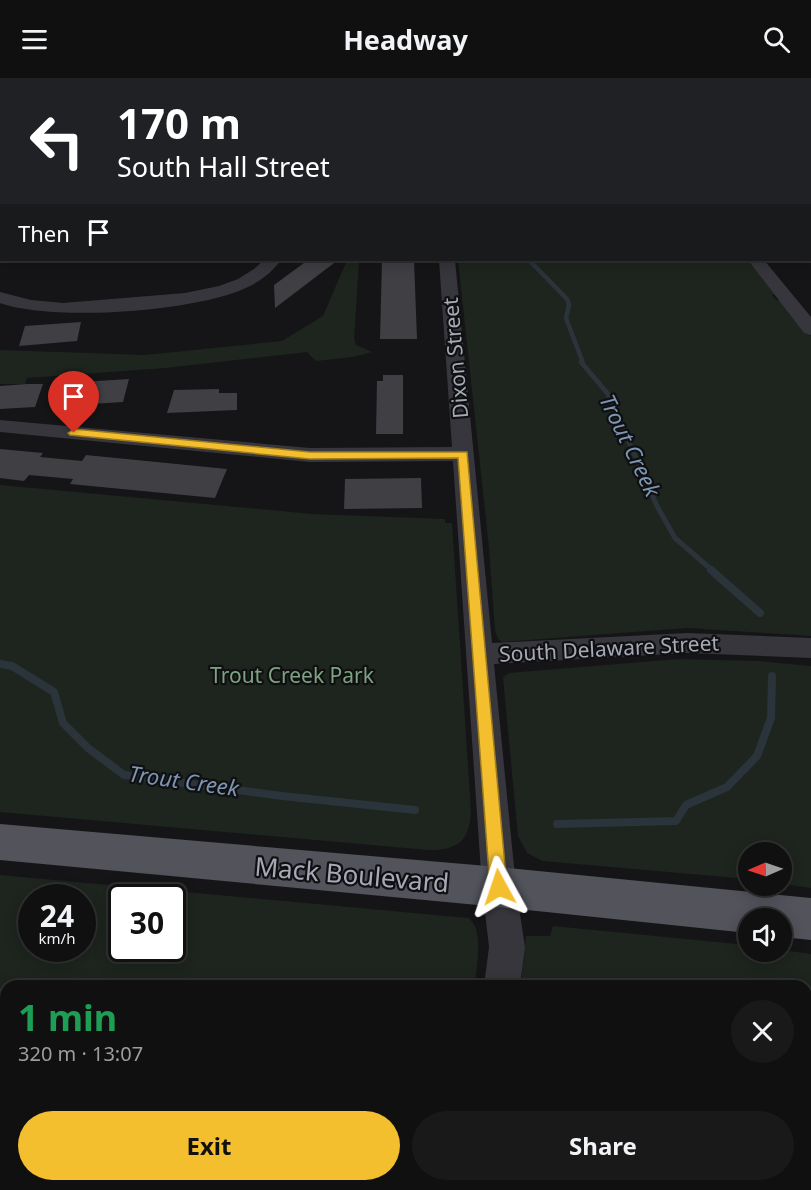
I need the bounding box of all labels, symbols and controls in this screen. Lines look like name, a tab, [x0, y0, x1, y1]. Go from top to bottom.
text: Headway	[343, 21, 468, 58]
icon: menu	[18, 23, 51, 56]
icon: search	[760, 23, 793, 56]
text: 170 m	[117, 94, 241, 151]
icon: left	[18, 102, 96, 180]
text: South Hall Street	[117, 148, 330, 185]
icon: arrive	[82, 216, 115, 249]
text: Then	[18, 218, 70, 248]
street label: Dixon Street	[436, 296, 474, 420]
pin	[48, 371, 99, 433]
icon: arrive	[57, 380, 90, 413]
water label: Trout Creek	[593, 389, 669, 502]
street label: South Delaware Street	[498, 628, 720, 668]
park label: Trout Creek Park	[210, 661, 375, 689]
water label: Trout Creek	[127, 757, 242, 803]
north arrow	[738, 842, 792, 896]
map controls	[738, 842, 792, 962]
street label: Mack Boulevard	[253, 848, 451, 900]
position arrow	[467, 855, 531, 919]
speed limit sign: 30	[108, 884, 186, 962]
text: 24	[40, 895, 74, 936]
button: sound	[738, 908, 792, 962]
text: km/h	[39, 928, 75, 948]
text: 1 min	[18, 993, 117, 1042]
button: close	[731, 1000, 794, 1063]
text: 320 m · 13:07	[18, 1040, 143, 1067]
button: Exit	[18, 1111, 400, 1180]
button: Share	[412, 1111, 794, 1180]

